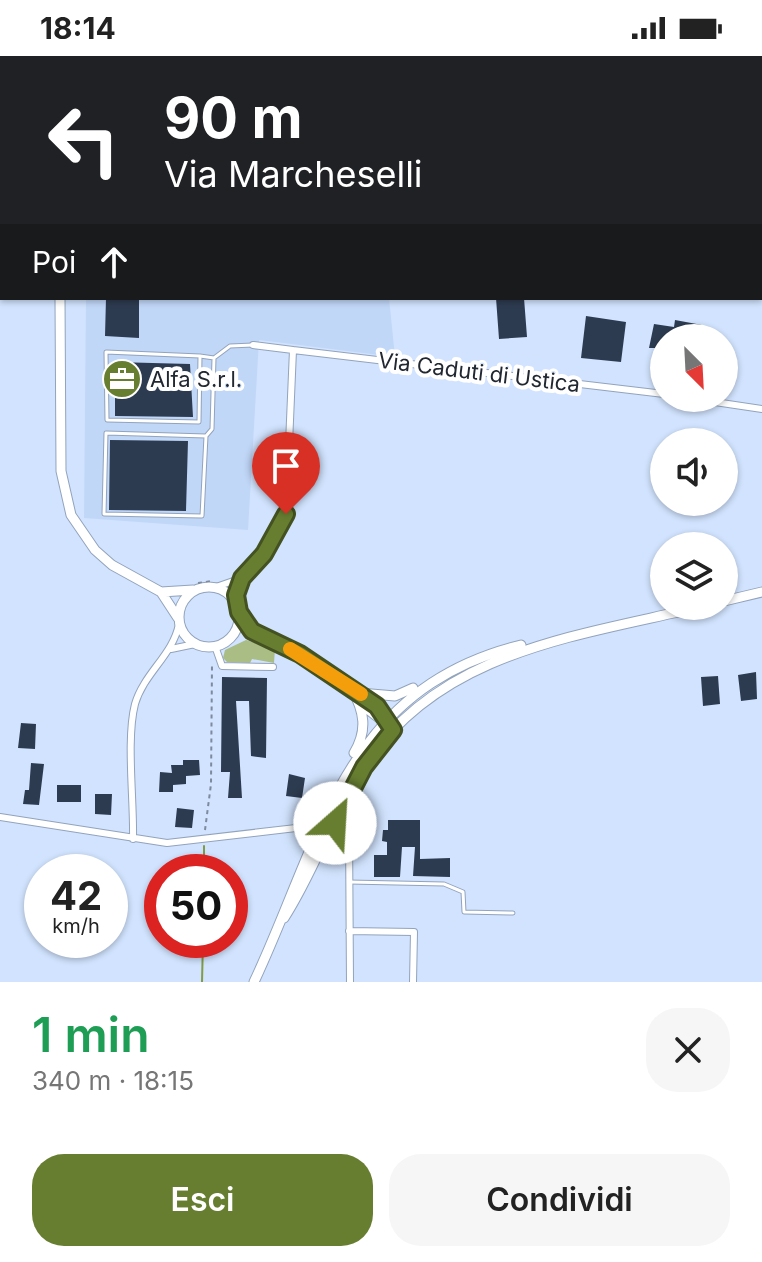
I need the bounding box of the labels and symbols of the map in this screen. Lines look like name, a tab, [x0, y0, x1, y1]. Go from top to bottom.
north arrow	[650, 324, 738, 412]
street label: Via Caduti di Ustica	[377, 347, 581, 397]
office icon: Alfa S.r.l.	[101, 358, 143, 400]
place label: Alfa S.r.l.	[150, 366, 242, 392]
pin	[252, 432, 320, 514]
position arrow	[293, 781, 377, 865]
speed limit sign: 50	[144, 854, 248, 958]

